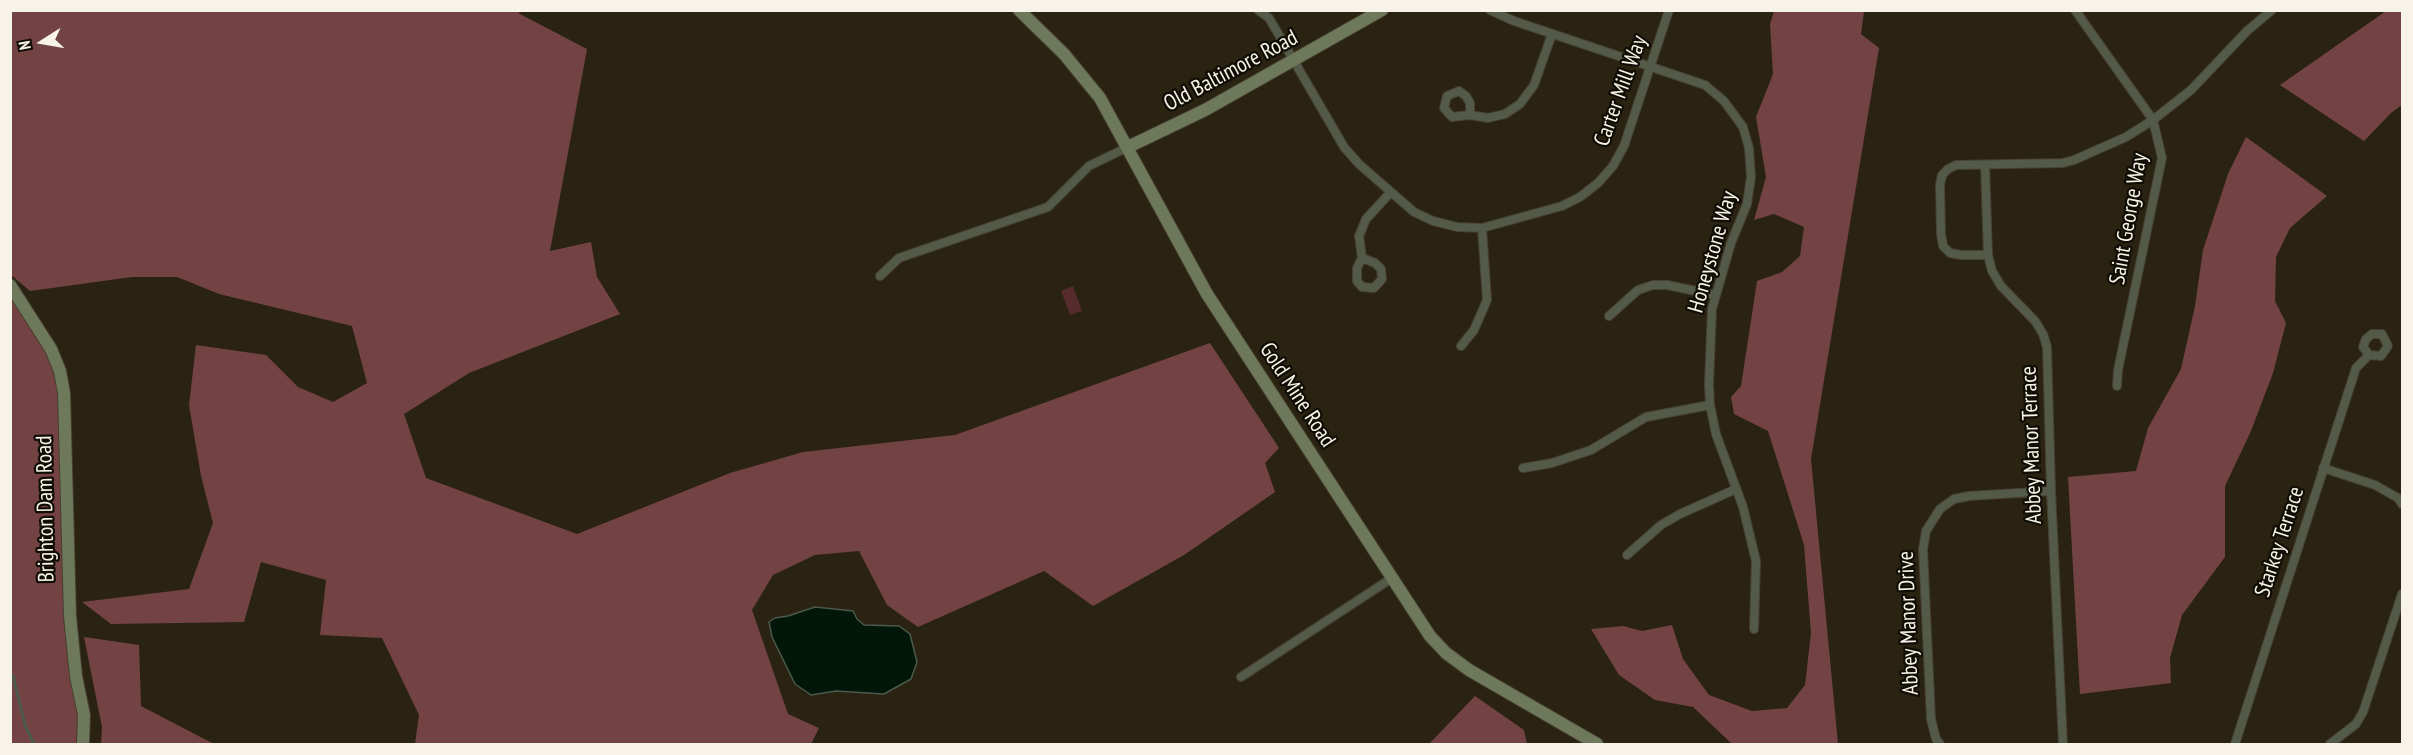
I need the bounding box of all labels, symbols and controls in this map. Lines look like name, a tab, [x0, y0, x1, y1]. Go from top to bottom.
north arrow	[12, 12, 72, 72]
street label: Old Baltimore Road	[1160, 25, 1302, 117]
street label: Carter Mill Way	[1589, 32, 1653, 150]
text: N	[14, 39, 35, 52]
street label: Saint George Way	[2104, 151, 2154, 287]
street label: Honeystone Way	[1683, 188, 1743, 316]
street label: Gold Mine Road	[1253, 338, 1341, 452]
street label: Abbey Manor Terrace	[2016, 366, 2048, 524]
street label: Brighton Dam Road	[32, 435, 60, 583]
street label: Starkey Terrace	[2250, 484, 2310, 600]
street label: Abbey Manor Drive	[1893, 551, 1925, 695]

